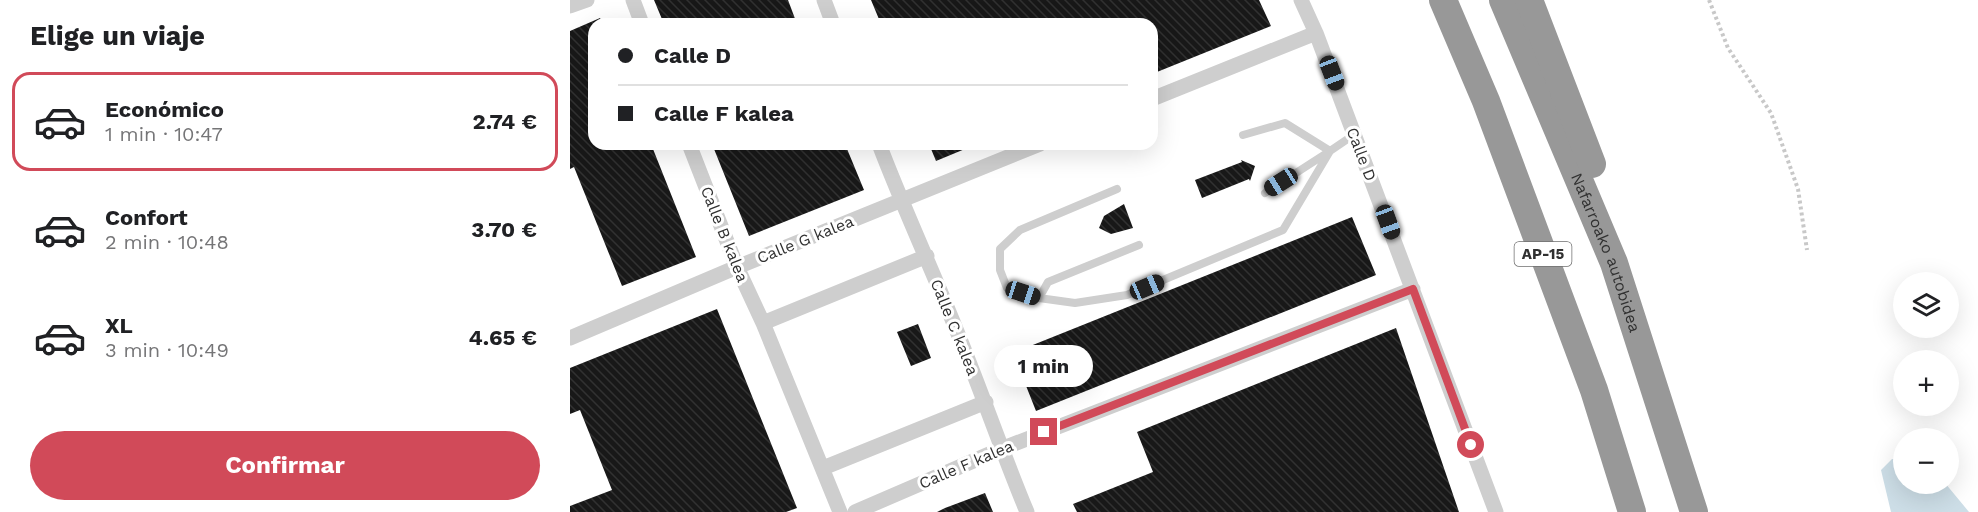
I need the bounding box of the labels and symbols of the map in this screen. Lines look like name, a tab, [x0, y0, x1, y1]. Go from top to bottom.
car	[1317, 53, 1347, 93]
street label: Calle D	[1343, 125, 1380, 184]
car	[1261, 165, 1301, 199]
street label: Nafarroako autobidea	[1567, 170, 1645, 335]
street label: Calle B kalea	[697, 184, 752, 285]
car	[1373, 202, 1403, 242]
street label: Calle G kalea	[754, 211, 856, 268]
road number: AP-15	[1514, 242, 1572, 266]
car	[1127, 272, 1167, 302]
street label: Calle C kalea	[927, 276, 982, 378]
car	[1003, 279, 1043, 307]
callout: 1 min	[994, 345, 1094, 387]
route end	[1030, 418, 1057, 445]
route start	[1457, 431, 1484, 458]
street label: Calle F kalea	[916, 436, 1016, 493]

